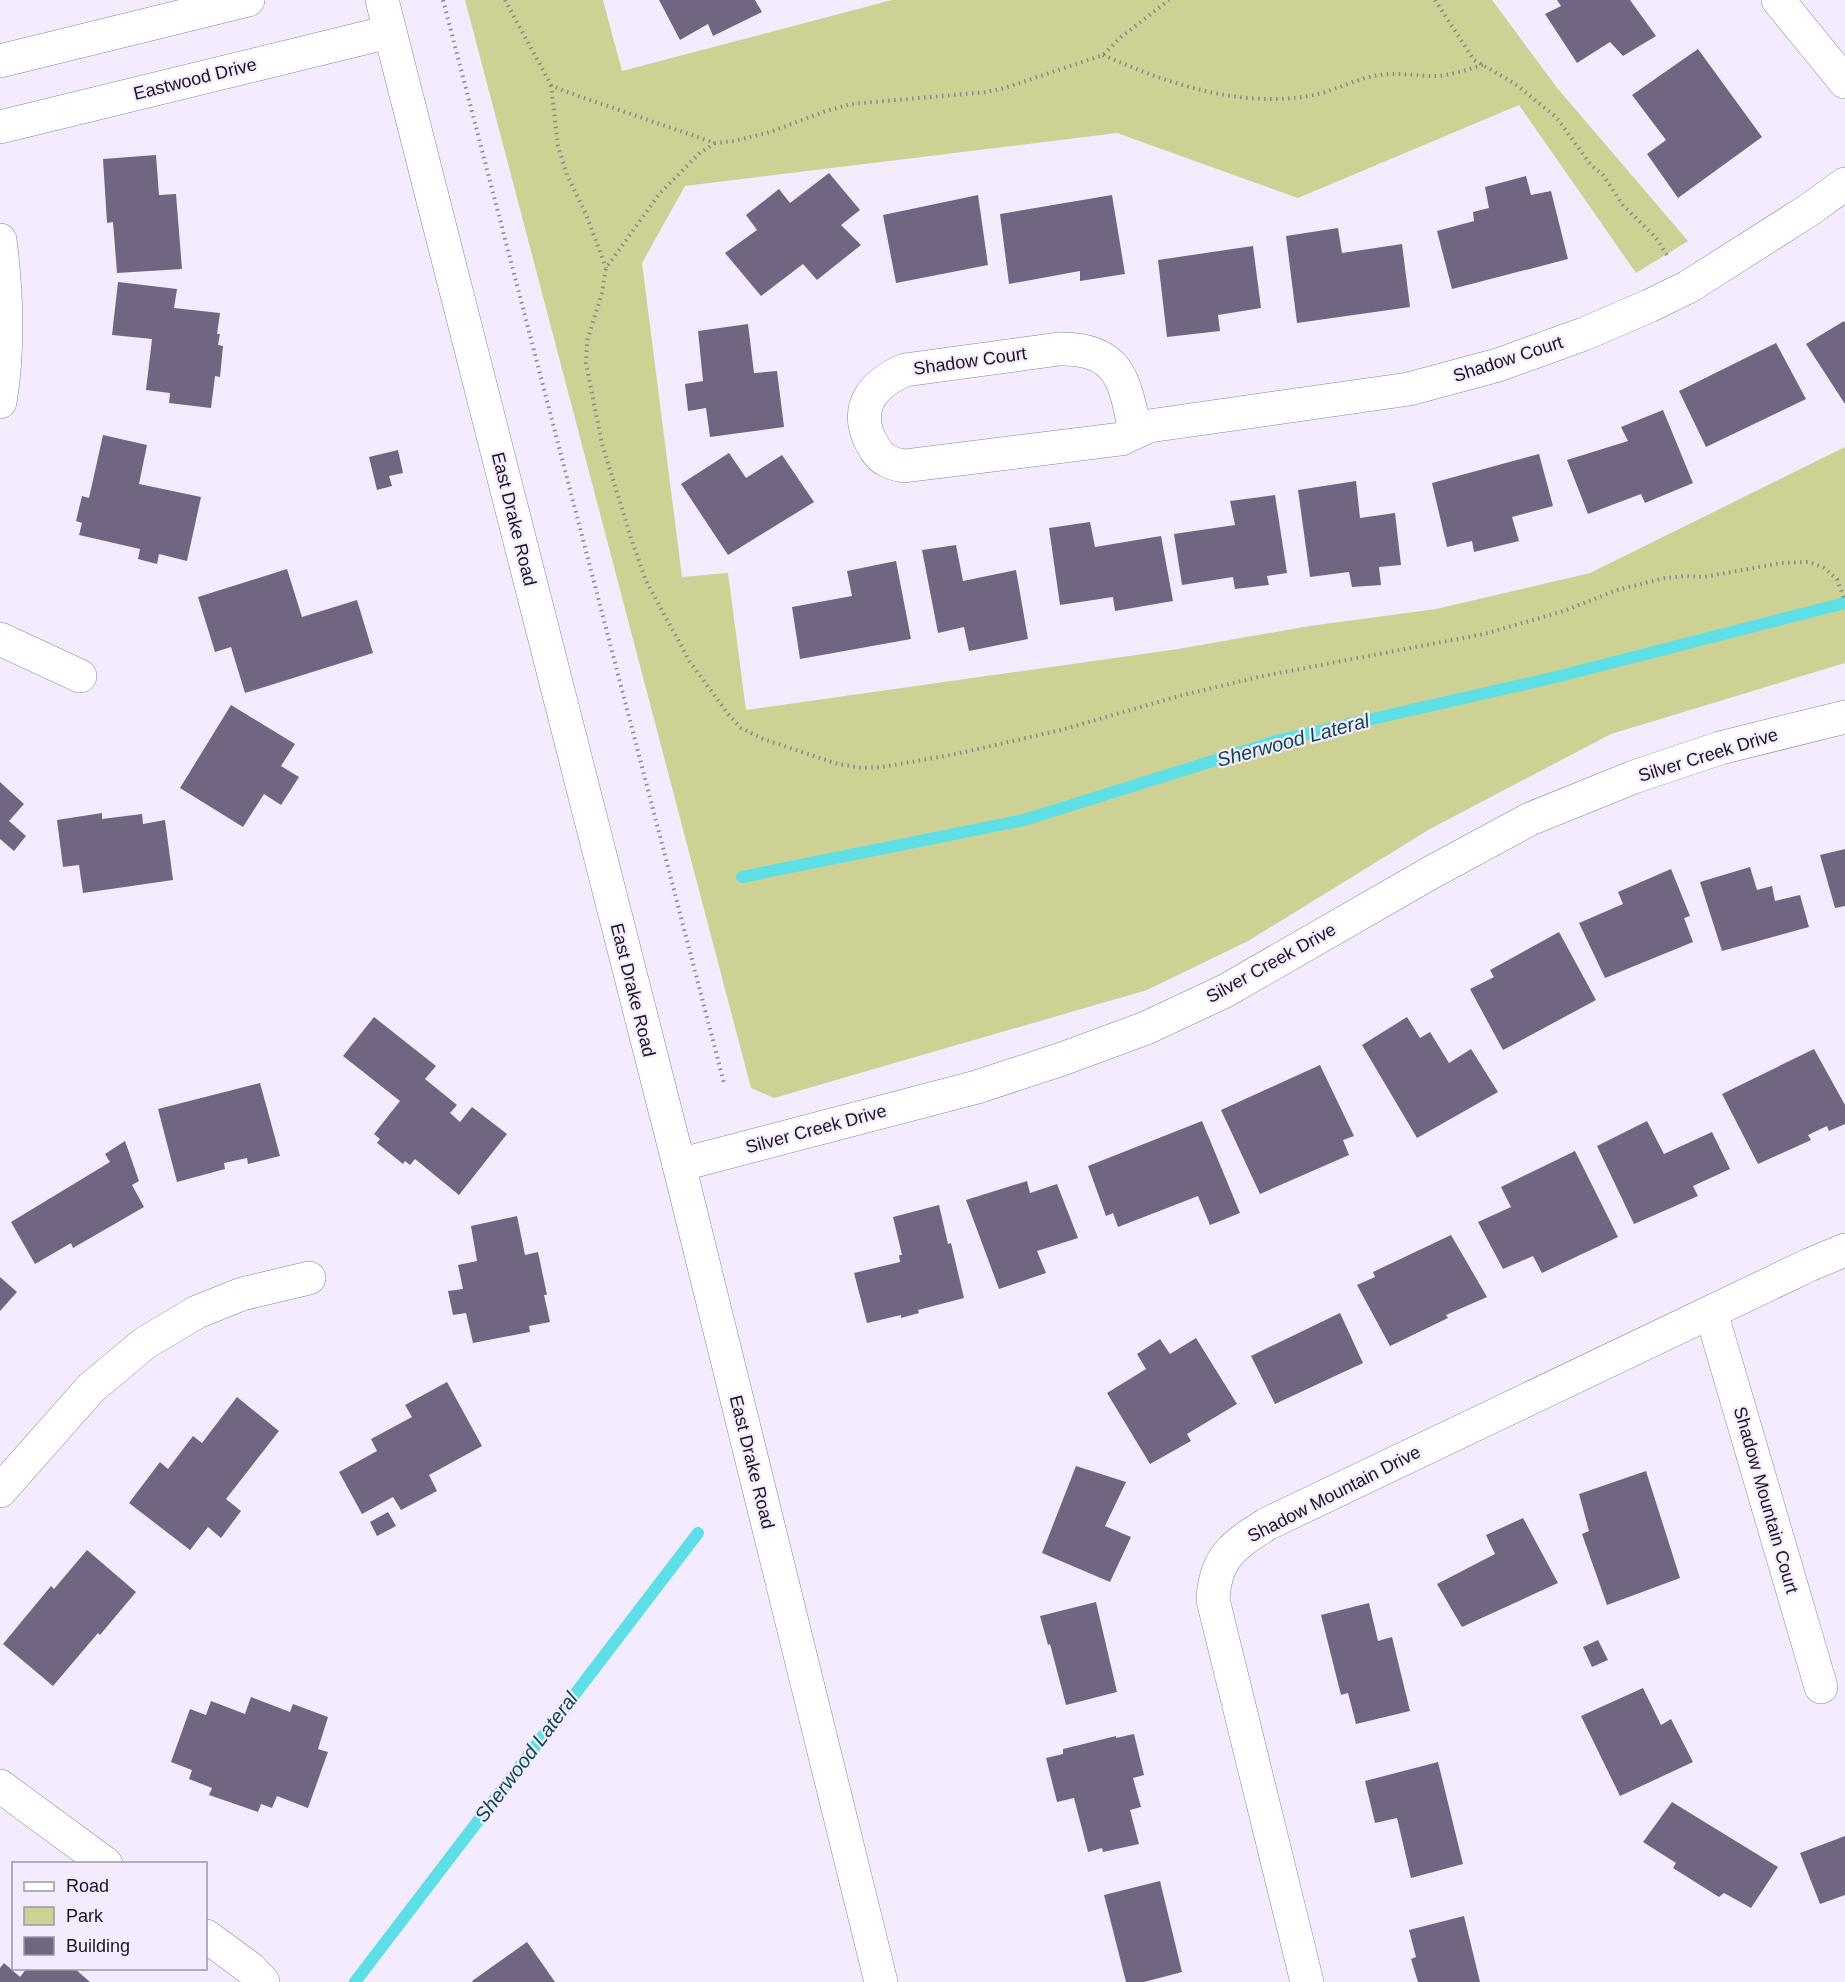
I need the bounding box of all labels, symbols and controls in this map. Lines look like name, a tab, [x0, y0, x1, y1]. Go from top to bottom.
street label: Eastwood Drive	[131, 54, 259, 104]
street label: Shadow Court	[1451, 332, 1565, 386]
street label: Shadow Court	[912, 343, 1028, 379]
street label: East Drake Road	[488, 450, 540, 588]
water label: Sherwood Lateral	[1214, 709, 1372, 771]
street label: Silver Creek Drive	[1636, 724, 1780, 786]
street label: Silver Creek Drive	[1203, 919, 1339, 1007]
street label: East Drake Road	[607, 921, 659, 1059]
street label: Silver Creek Drive	[743, 1101, 889, 1157]
street label: East Drake Road	[726, 1393, 778, 1531]
street label: Shadow Mountain Court	[1730, 1404, 1802, 1596]
street label: Shadow Mountain Drive	[1244, 1442, 1424, 1546]
water label: Sherwood Lateral	[470, 1687, 582, 1826]
legend	[12, 1862, 207, 1970]
text: Road	[66, 1876, 109, 1896]
text: Park	[66, 1906, 104, 1926]
text: Building	[66, 1936, 130, 1956]

